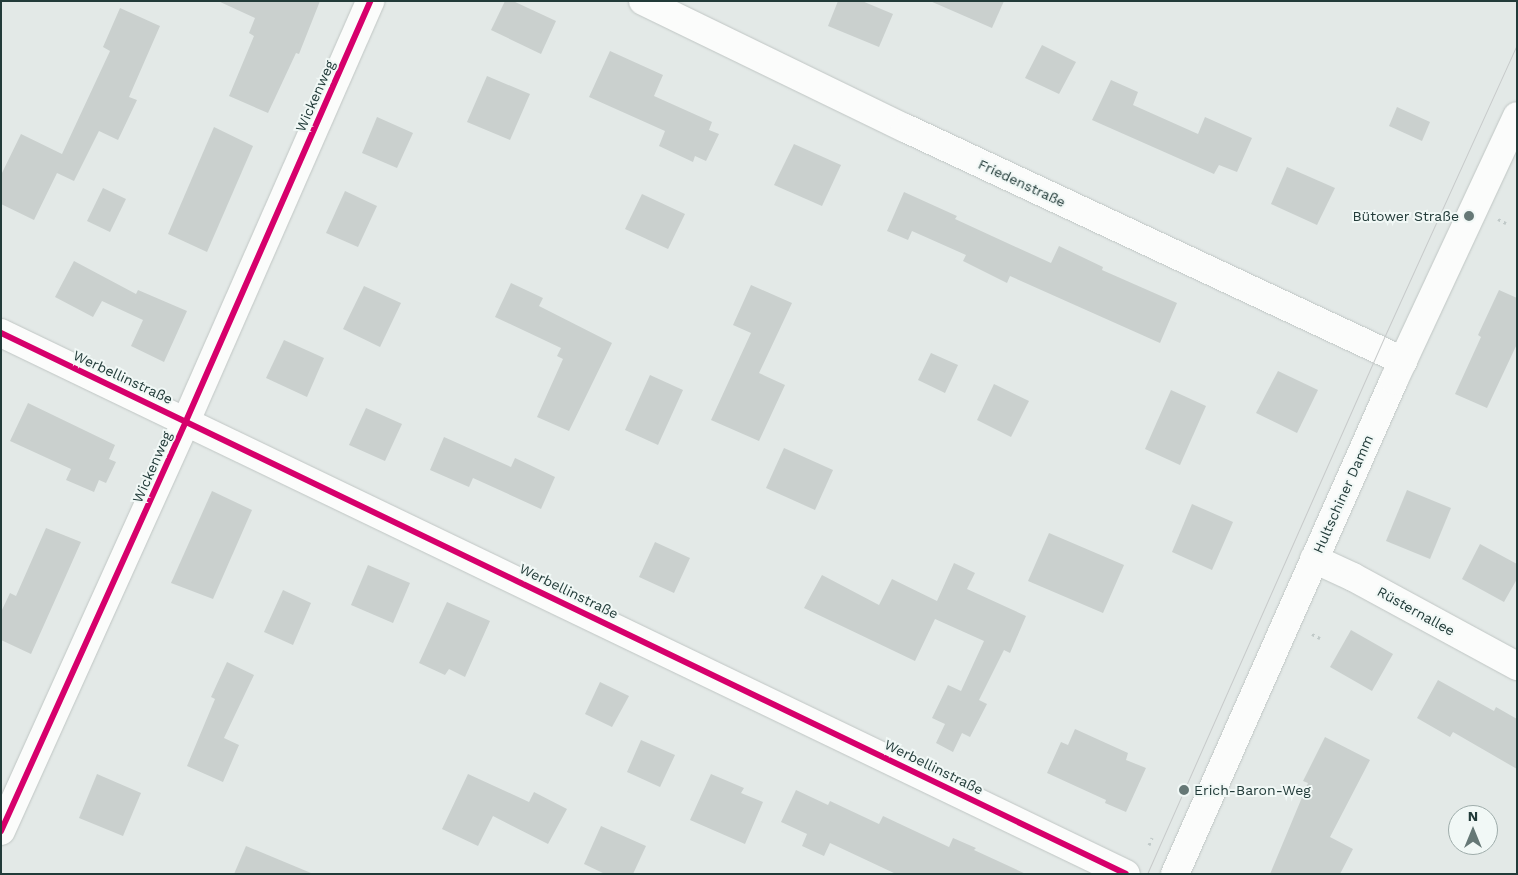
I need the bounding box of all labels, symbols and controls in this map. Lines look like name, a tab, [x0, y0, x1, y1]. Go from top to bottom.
street label: Wickenweg	[292, 58, 338, 134]
street label: Friedenstraße	[976, 155, 1068, 211]
place label: Bütower Straße	[1352, 208, 1459, 224]
marker: Bütower Straße	[1463, 210, 1475, 222]
street label: Werbellinstraße	[71, 347, 175, 407]
street label: Wickenweg	[129, 429, 175, 505]
street label: Hultschiner Damm	[1309, 432, 1377, 556]
street label: Werbellinstraße	[517, 560, 621, 622]
street label: Rüsternallee	[1374, 583, 1458, 639]
street label: Werbellinstraße	[882, 736, 986, 798]
place label: Erich-Baron-Weg	[1194, 782, 1311, 798]
marker: Erich-Baron-Weg	[1178, 784, 1190, 796]
north arrow	[1448, 805, 1498, 855]
text: N	[1468, 808, 1478, 824]

